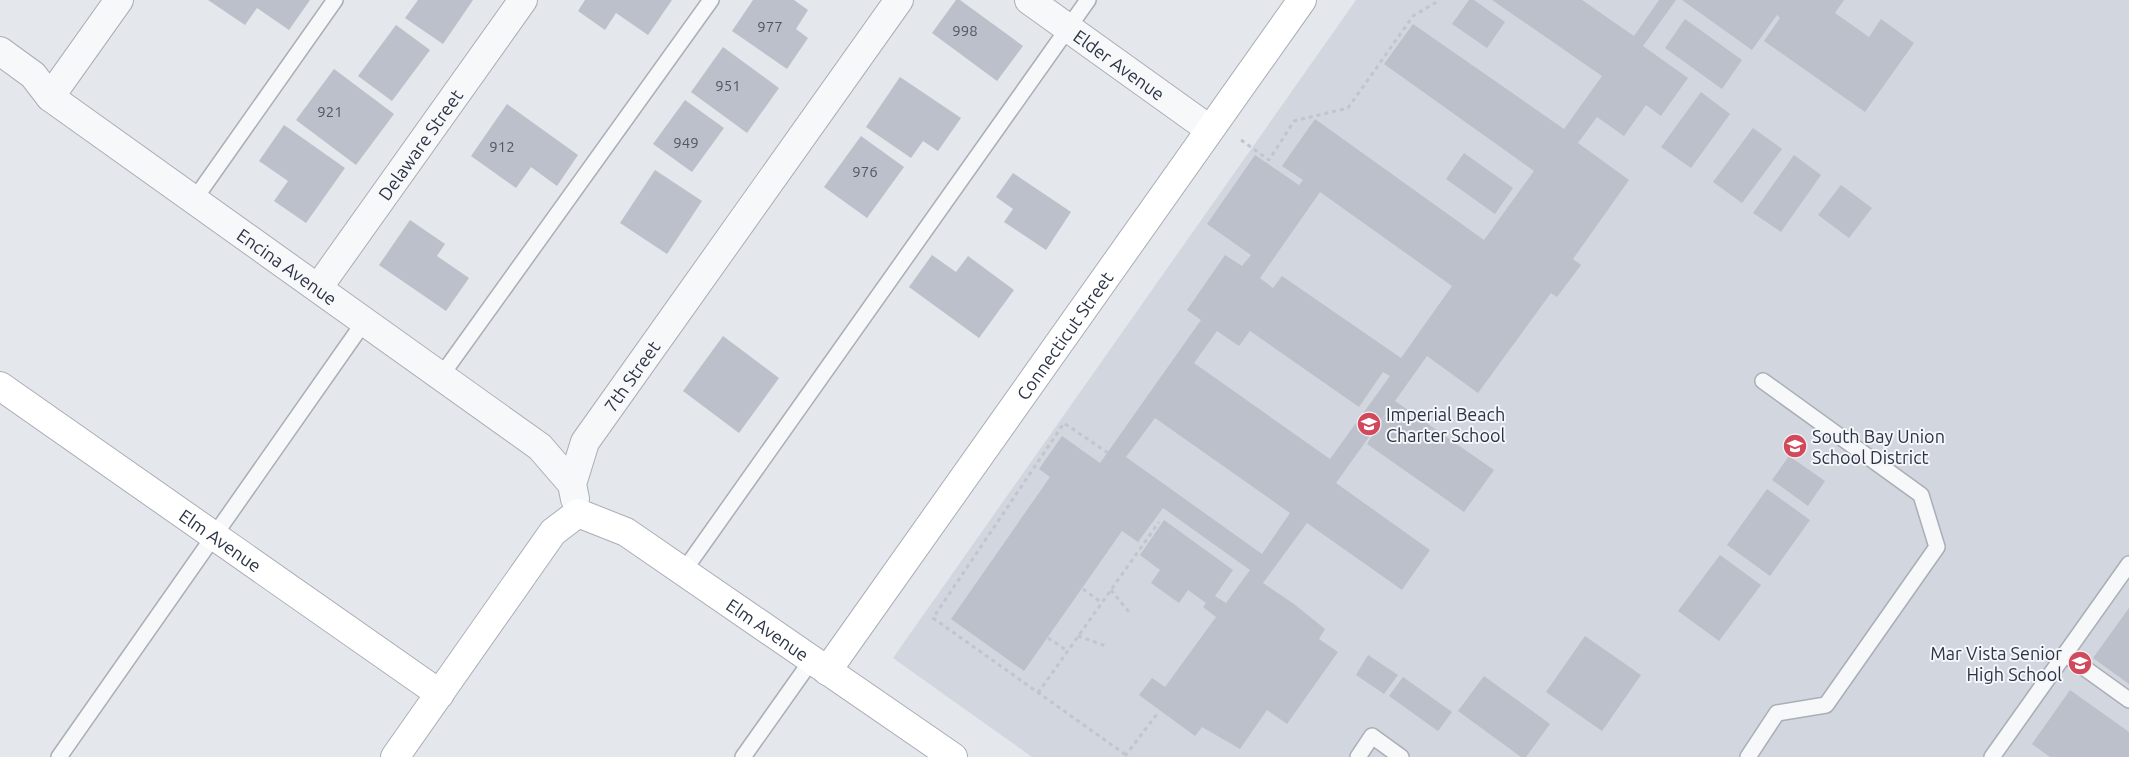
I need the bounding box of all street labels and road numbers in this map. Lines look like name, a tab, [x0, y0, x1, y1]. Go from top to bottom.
street label: Elder Avenue	[1070, 25, 1168, 104]
street label: Delaware Street	[374, 85, 466, 204]
street label: Encina Avenue	[234, 224, 341, 309]
street label: Connecticut Street	[1012, 268, 1117, 403]
street label: 7th Street	[600, 337, 664, 415]
street label: Elm Avenue	[176, 505, 265, 576]
street label: Elm Avenue	[723, 594, 813, 665]

